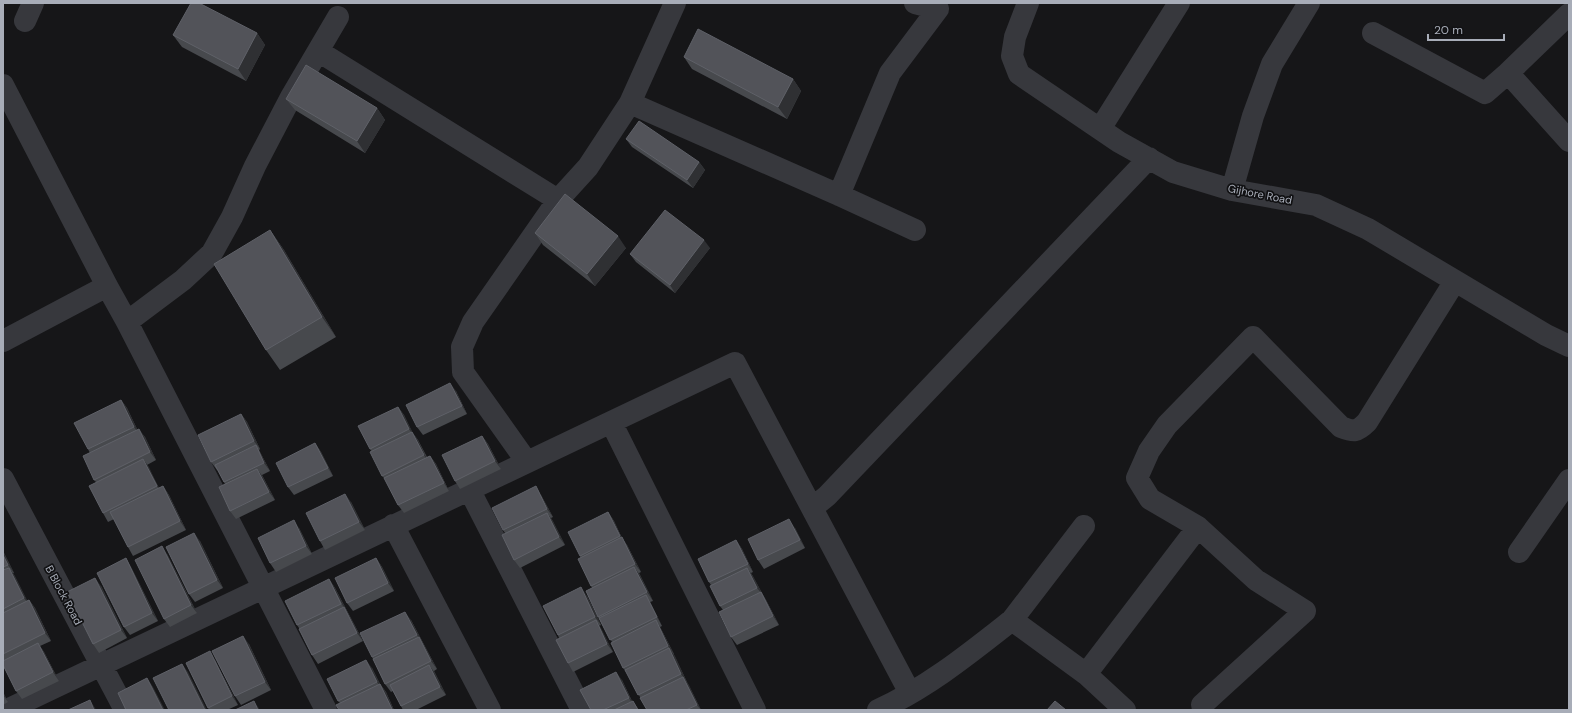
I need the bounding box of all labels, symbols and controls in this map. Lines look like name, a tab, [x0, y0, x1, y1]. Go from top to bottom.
scale bar	[1428, 16, 1504, 42]
text: 20 m	[1434, 22, 1463, 38]
street label: Gijhore Road	[1227, 181, 1293, 207]
street label: B Block Road	[42, 563, 86, 627]

